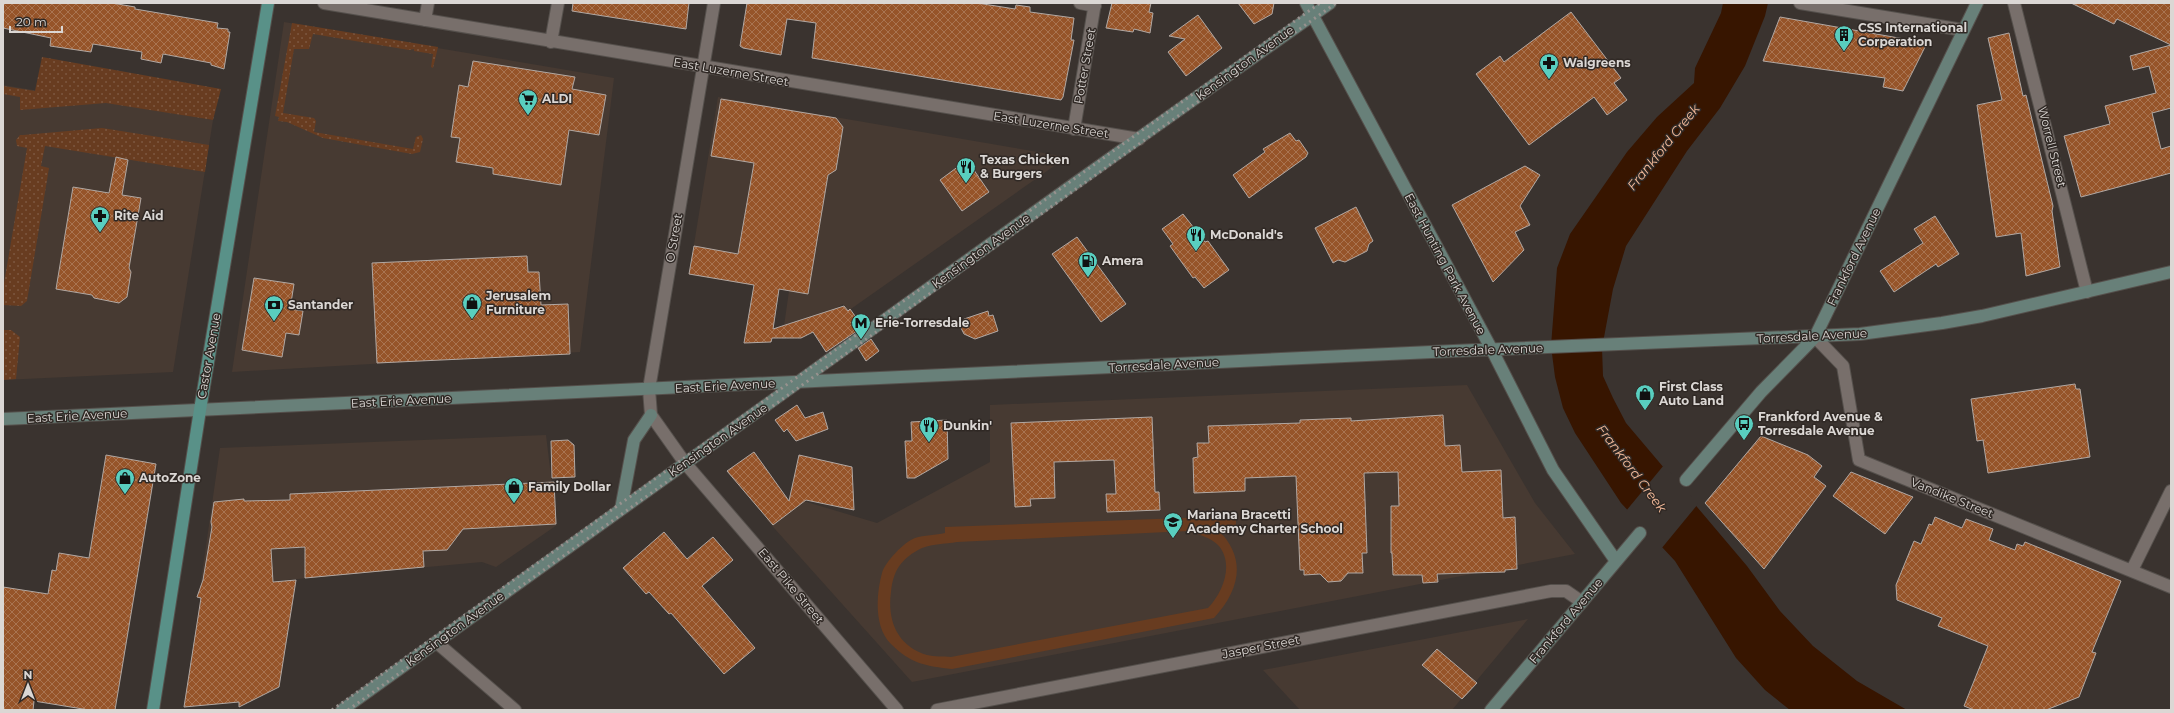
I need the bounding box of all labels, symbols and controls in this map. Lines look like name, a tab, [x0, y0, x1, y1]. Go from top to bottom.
scale bar	[10, 8, 62, 34]
text: 20 m	[16, 14, 47, 29]
place label: CSS International Corperation	[1858, 20, 1967, 49]
street label: Kensington Avenue	[1193, 22, 1297, 103]
building icon: CSS International Corperation	[1833, 24, 1855, 52]
street label: Potter Street	[1070, 27, 1099, 105]
pharmacy icon: Walgreens	[1538, 52, 1560, 80]
street label: East Luzerne Street	[672, 54, 790, 89]
place label: Walgreens	[1563, 55, 1631, 70]
supermarket icon: ALDI	[517, 88, 539, 116]
place label: ALDI	[541, 91, 572, 106]
water label: Frankford Creek	[1623, 100, 1703, 193]
street label: Worrell Street	[2035, 105, 2070, 189]
street label: East Luzerne Street	[992, 108, 1110, 141]
place label: Texas Chicken & Burgers	[980, 152, 1069, 181]
restaurant icon: Texas Chicken & Burgers	[955, 156, 977, 184]
street label: East Hunting Park Avenue	[1402, 190, 1489, 337]
pharmacy icon: Rite Aid	[89, 205, 111, 233]
street label: Frankford Avenue	[1823, 205, 1884, 308]
place label: Rite Aid	[114, 208, 164, 223]
street label: Kensington Avenue	[929, 210, 1033, 291]
street label: O Street	[662, 212, 685, 264]
restaurant icon: McDonald's	[1185, 224, 1207, 252]
place label: McDonald's	[1210, 227, 1284, 242]
fuel station icon: Amera	[1077, 250, 1099, 278]
place label: Amera	[1101, 253, 1144, 268]
place label: Jerusalem Furniture	[485, 288, 551, 317]
shop icon: Jerusalem Furniture	[461, 292, 483, 320]
bank icon: Santander	[263, 294, 285, 322]
place label: Santander	[288, 297, 353, 312]
street label: Castor Avenue	[194, 312, 223, 400]
metro station icon: Erie-Torresdale	[850, 312, 872, 340]
place label: Erie-Torresdale	[875, 315, 970, 330]
street label: Torresdale Avenue	[1756, 325, 1867, 346]
street label: Torresdale Avenue	[1433, 340, 1543, 359]
street label: Torresdale Avenue	[1108, 354, 1219, 375]
street label: East Erie Avenue	[674, 375, 776, 396]
place label: First Class Auto Land	[1658, 379, 1724, 408]
shop icon: First Class Auto Land	[1634, 383, 1656, 411]
street label: East Erie Avenue	[350, 390, 452, 411]
street label: Kensington Avenue	[665, 400, 770, 480]
street label: East Erie Avenue	[26, 405, 128, 426]
place label: Frankford Avenue & Torresdale Avenue	[1758, 409, 1883, 438]
bus stop icon: Frankford Avenue & Torresdale Avenue	[1733, 413, 1755, 441]
restaurant icon: Dunkin'	[918, 415, 940, 443]
place label: Dunkin'	[943, 418, 992, 433]
water label: Frankford Creek	[1594, 421, 1671, 516]
shop icon: AutoZone	[114, 467, 136, 495]
place label: AutoZone	[138, 470, 201, 485]
street label: Vandike Street	[1909, 474, 1996, 521]
shop icon: Family Dollar	[503, 476, 525, 504]
place label: Family Dollar	[528, 479, 611, 494]
place label: Mariana Bracetti Academy Charter School	[1186, 507, 1343, 536]
school or university icon: Mariana Bracetti Academy Charter School	[1162, 511, 1184, 539]
street label: East Pike Street	[755, 545, 828, 627]
street label: Frankford Avenue	[1526, 575, 1606, 666]
street label: Kensington Avenue	[403, 588, 507, 669]
street label: Jasper Street	[1220, 632, 1301, 662]
north arrow	[8, 665, 48, 705]
text: N	[24, 668, 32, 682]

